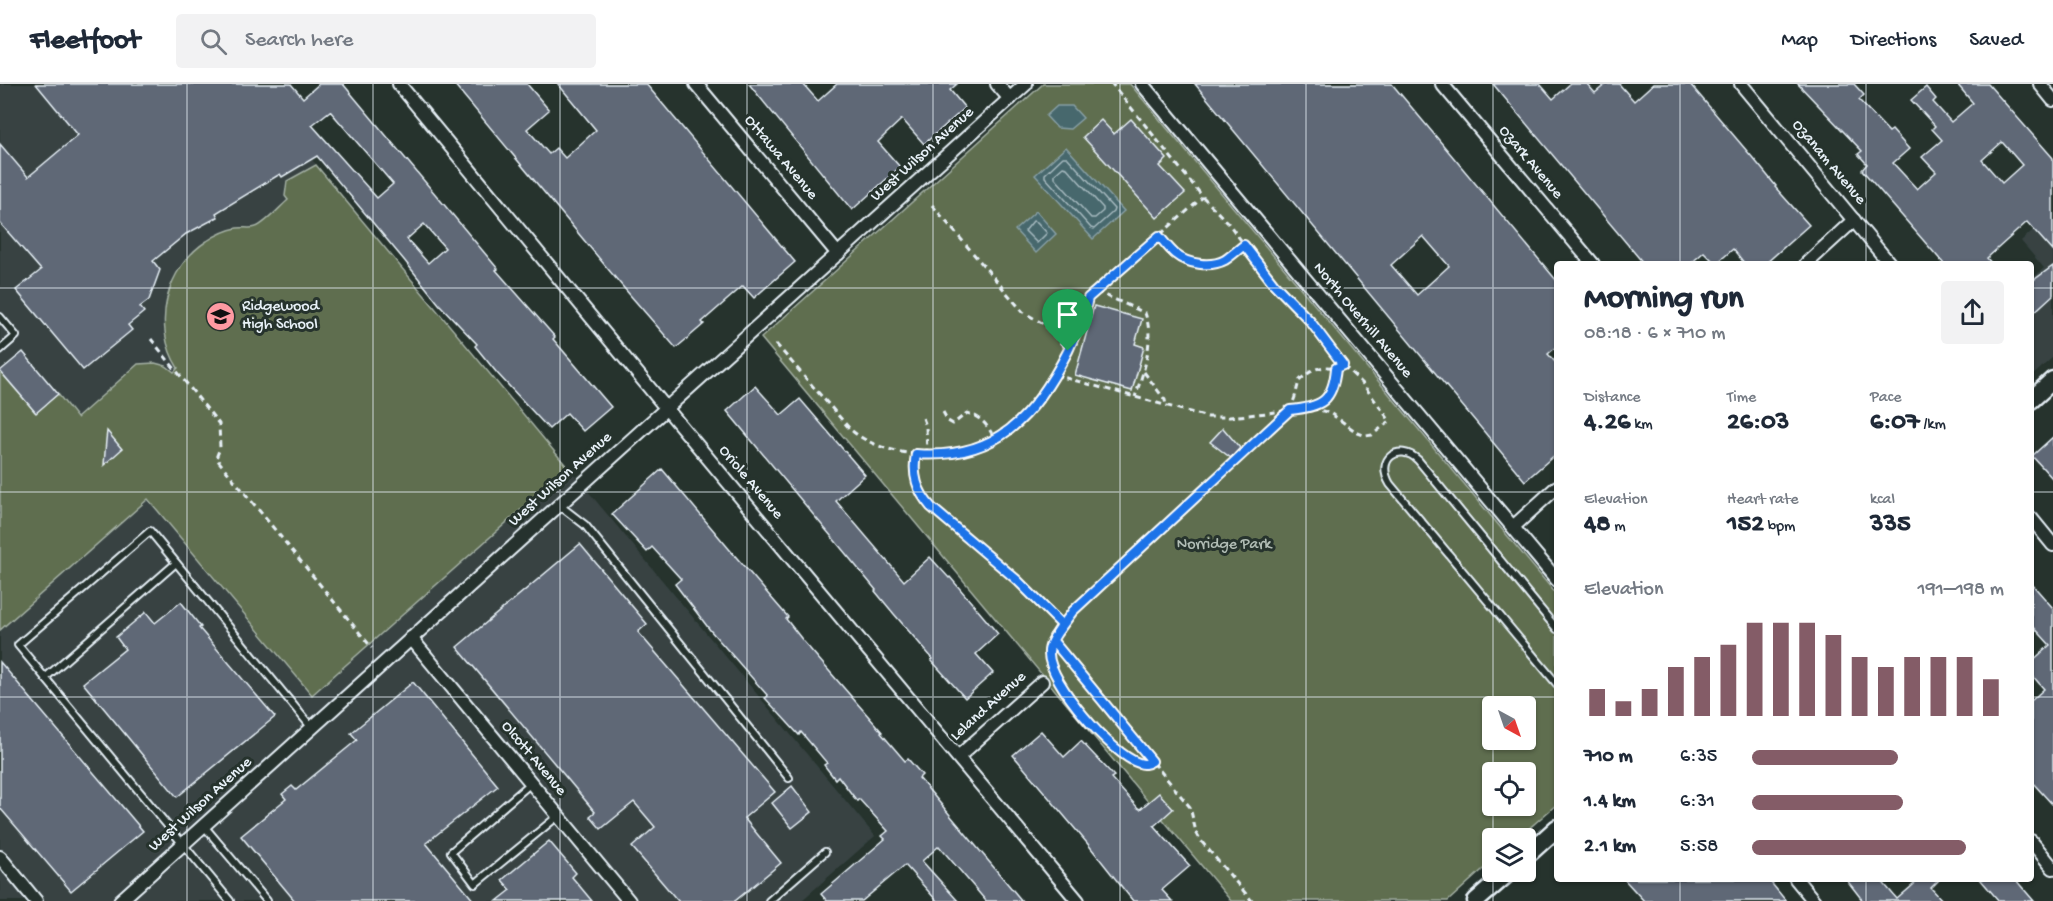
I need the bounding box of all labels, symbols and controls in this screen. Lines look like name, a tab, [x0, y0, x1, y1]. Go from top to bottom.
search box	[176, 14, 596, 68]
text: Fleetfoot	[30, 25, 140, 58]
icon: search	[197, 25, 230, 58]
text: Search here	[245, 28, 353, 54]
text: Map	[1781, 29, 1818, 54]
text: Directions	[1851, 29, 1936, 54]
text: Saved	[1969, 29, 2023, 54]
street label: West Wilson Avenue	[867, 103, 979, 206]
street label: Ottawa Avenue	[739, 112, 821, 205]
street label: Ozanam Avenue	[1787, 117, 1870, 210]
street label: Ozark Avenue	[1494, 122, 1567, 204]
street label: North Overhill Avenue	[1308, 259, 1416, 383]
text: Morning run	[1584, 281, 1744, 319]
button: share	[1941, 281, 2004, 344]
pin	[1042, 289, 1093, 351]
place label: Ridgewood High School	[242, 298, 321, 335]
icon: arrive	[1051, 298, 1084, 331]
school or university icon: Ridgewood High School	[205, 300, 237, 332]
text: 08:18 · 6 × 710 m	[1584, 323, 1725, 346]
text: Distance	[1584, 389, 1641, 408]
text: Time	[1727, 389, 1756, 408]
text: Pace	[1870, 389, 1901, 408]
text: 4.26	[1584, 408, 1630, 439]
text: 26:03	[1727, 408, 1789, 439]
text: 6:07	[1870, 408, 1920, 439]
text: km	[1630, 416, 1653, 435]
text: /km	[1920, 416, 1946, 435]
street label: West Wilson Avenue	[505, 428, 617, 531]
street label: Oriole Avenue	[714, 442, 787, 524]
text: Elevation	[1584, 491, 1648, 510]
text: Heart rate	[1727, 491, 1799, 510]
text: kcal	[1870, 491, 1895, 510]
text: 48	[1584, 510, 1611, 541]
text: 152	[1727, 510, 1764, 541]
text: 335	[1870, 510, 1911, 541]
text: m	[1611, 518, 1626, 537]
text: bpm	[1764, 518, 1795, 537]
park label: Norridge Park	[1177, 536, 1273, 555]
text: Elevation	[1584, 579, 1664, 602]
text: 191–198 m	[1918, 579, 2004, 602]
street label: Leland Avenue	[947, 668, 1031, 746]
north arrow	[1482, 696, 1536, 750]
map controls	[1482, 696, 1536, 882]
street label: Olcott Avenue	[496, 718, 570, 801]
text: 710 m	[1584, 746, 1633, 769]
text: 6:35	[1680, 746, 1717, 769]
street label: West Wilson Avenue	[145, 753, 257, 856]
button: locate	[1482, 762, 1536, 816]
text: 1.4 km	[1584, 791, 1636, 814]
text: 6:31	[1680, 791, 1715, 814]
button: layers	[1482, 828, 1536, 882]
text: 2.1 km	[1584, 836, 1636, 859]
text: 5:58	[1680, 836, 1718, 859]

